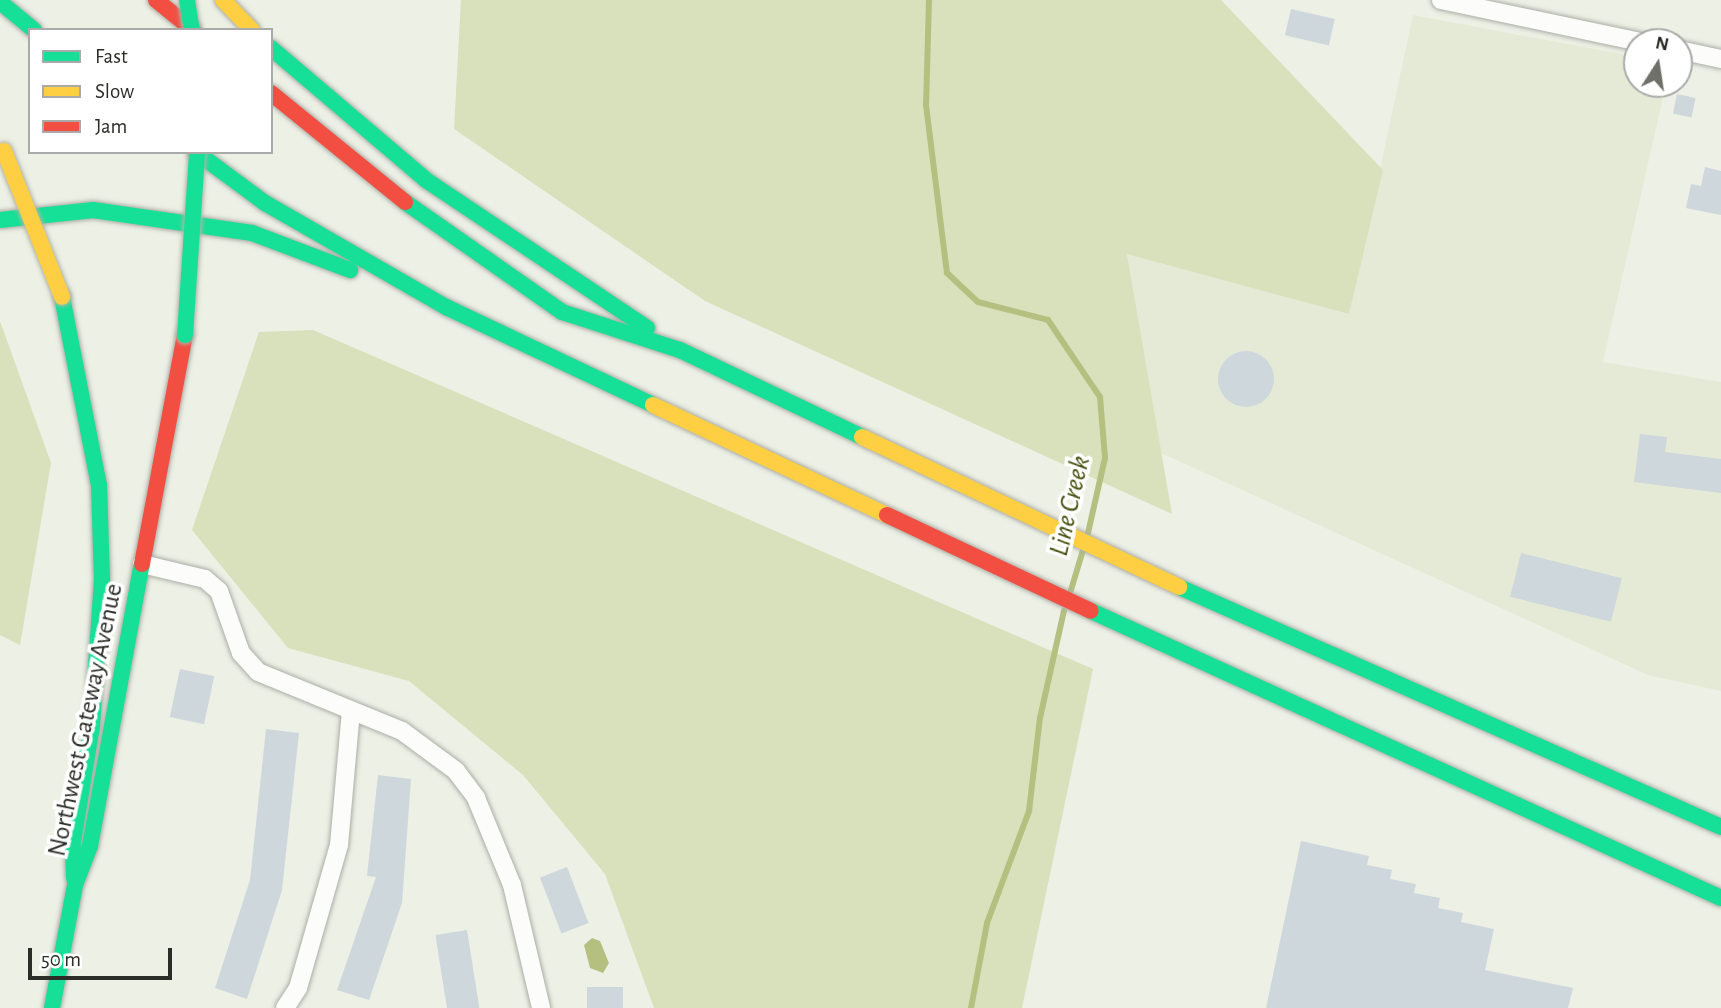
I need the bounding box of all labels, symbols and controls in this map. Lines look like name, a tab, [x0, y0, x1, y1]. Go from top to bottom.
legend	[28, 28, 273, 154]
north arrow	[1623, 28, 1693, 98]
text: N	[1654, 33, 1670, 55]
text: Fast	[95, 46, 128, 67]
text: Slow	[95, 81, 134, 102]
text: Jam	[95, 116, 127, 137]
water label: Line Creek	[1042, 453, 1098, 559]
street label: Northwest Gateway Avenue	[42, 581, 130, 859]
scale bar	[32, 934, 175, 978]
text: 50 m	[41, 949, 81, 970]

